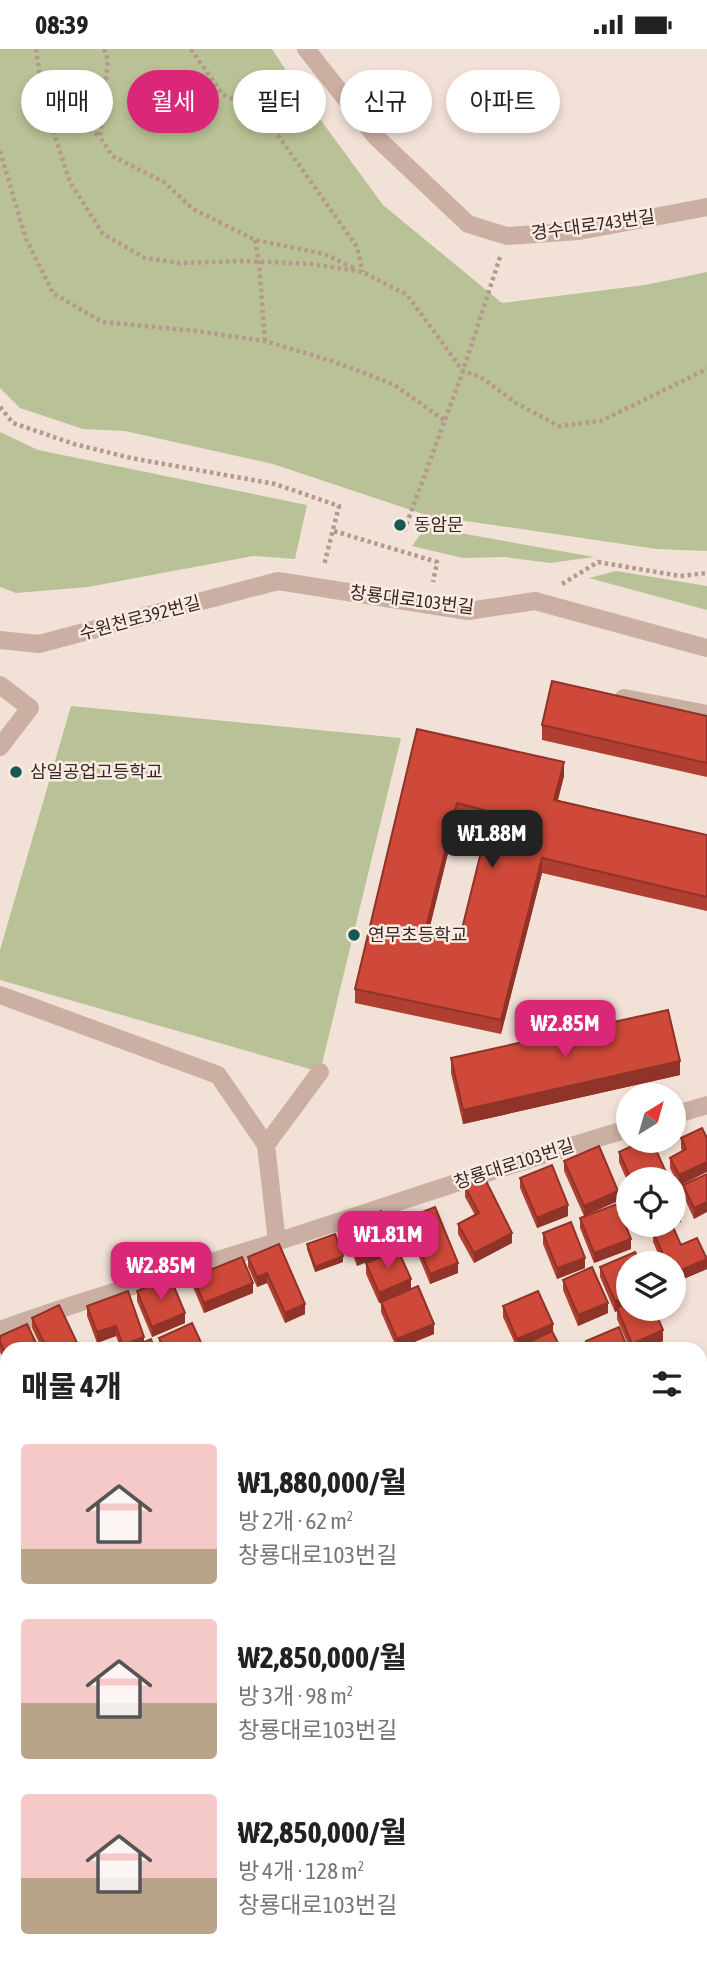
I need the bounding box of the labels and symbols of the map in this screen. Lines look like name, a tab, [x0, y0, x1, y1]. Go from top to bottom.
street label: 경수대로743번길	[530, 205, 656, 244]
place label: 동암문	[414, 514, 464, 535]
marker: 동암문	[392, 517, 408, 533]
street label: 창룡대로103번길	[349, 581, 475, 618]
street label: 수원천로392번길	[77, 591, 203, 644]
place label: 삼일공업고등학교	[30, 761, 162, 782]
marker: 삼일공업고등학교	[8, 764, 24, 780]
pin: ₩1.88M	[435, 811, 549, 870]
place label: 연무초등학교	[368, 924, 467, 945]
marker: 연무초등학교	[346, 927, 362, 943]
pin: ₩2.85M	[508, 1000, 622, 1060]
north arrow	[616, 1083, 686, 1153]
street label: 창룡대로103번길	[451, 1134, 576, 1193]
pin: ₩1.81M	[331, 1211, 445, 1271]
pin: ₩2.85M	[104, 1243, 218, 1302]

